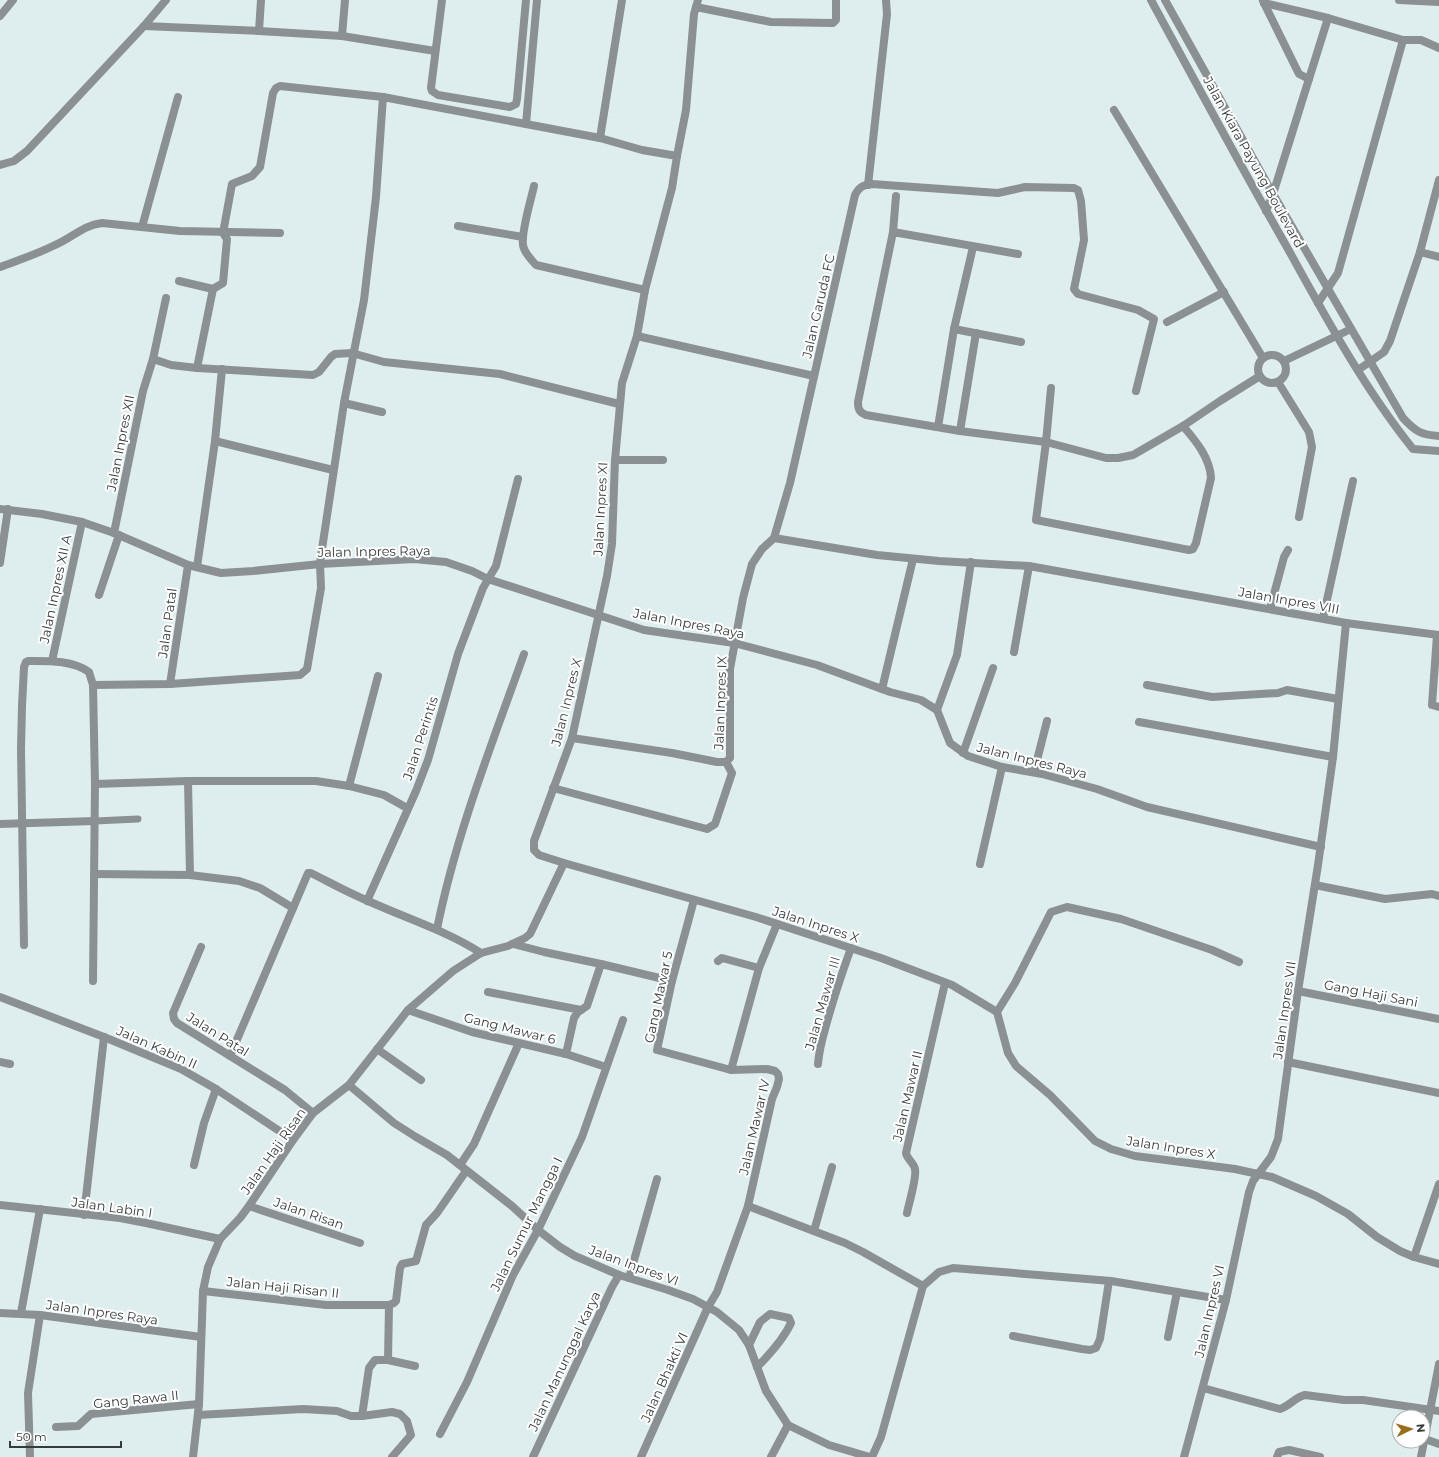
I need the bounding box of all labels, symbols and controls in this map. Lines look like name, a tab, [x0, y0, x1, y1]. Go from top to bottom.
street label: Jalan Kiara Payung Boulevard	[1200, 73, 1308, 250]
street label: Jalan Garuda FC	[798, 252, 838, 361]
street label: Jalan Inpres XII	[103, 393, 137, 494]
street label: Jalan Inpres XI	[590, 462, 610, 557]
street label: Jalan Inpres XII A	[35, 533, 74, 646]
street label: Jalan Inpres Raya	[316, 542, 431, 560]
street label: Jalan Inpres VIII	[1236, 583, 1341, 617]
street label: Jalan Patal	[154, 587, 180, 660]
street label: Jalan Inpres Raya	[631, 604, 746, 642]
street label: Jalan Inpres IX	[710, 655, 730, 751]
street label: Jalan Inpres X	[547, 656, 585, 749]
street label: Jalan Perintis	[399, 694, 441, 783]
street label: Jalan Inpres Raya	[974, 738, 1089, 781]
street label: Jalan Inpres X	[770, 902, 862, 946]
street label: Gang Mawar 5	[640, 950, 676, 1044]
street label: Jalan Mawar III	[801, 954, 843, 1053]
street label: Jalan Inpres VII	[1269, 960, 1299, 1061]
street label: Gang Haji Sani	[1323, 976, 1419, 1010]
street label: Jalan Patal	[183, 1008, 252, 1059]
street label: Gang Mawar 6	[462, 1009, 558, 1047]
street label: Jalan Kabin II	[113, 1022, 200, 1072]
street label: Jalan Mawar II	[889, 1049, 925, 1144]
street label: Jalan Mawar IV	[735, 1077, 773, 1177]
street label: Jalan Haji Risan	[237, 1105, 309, 1198]
street label: Jalan Inpres X	[1124, 1132, 1217, 1162]
street label: Jalan Sumur Mangga I	[486, 1154, 565, 1295]
street label: Jalan Labin I	[70, 1193, 153, 1221]
street label: Jalan Risan	[271, 1193, 346, 1232]
street label: Jalan Inpres VI	[586, 1241, 681, 1289]
street label: Jalan Inpres VI	[1190, 1263, 1227, 1360]
street label: Jalan Haji Risan II	[225, 1273, 340, 1301]
street label: Jalan Manunggal Karya	[524, 1288, 604, 1434]
street label: Jalan Inpres Raya	[44, 1296, 159, 1328]
street label: Jalan Bhakti VI	[637, 1330, 691, 1425]
street label: Gang Rawa II	[93, 1387, 179, 1411]
north arrow	[1391, 1409, 1431, 1449]
scale bar	[10, 1423, 121, 1449]
text: N	[1414, 1423, 1428, 1433]
text: 50 m	[16, 1429, 47, 1444]

